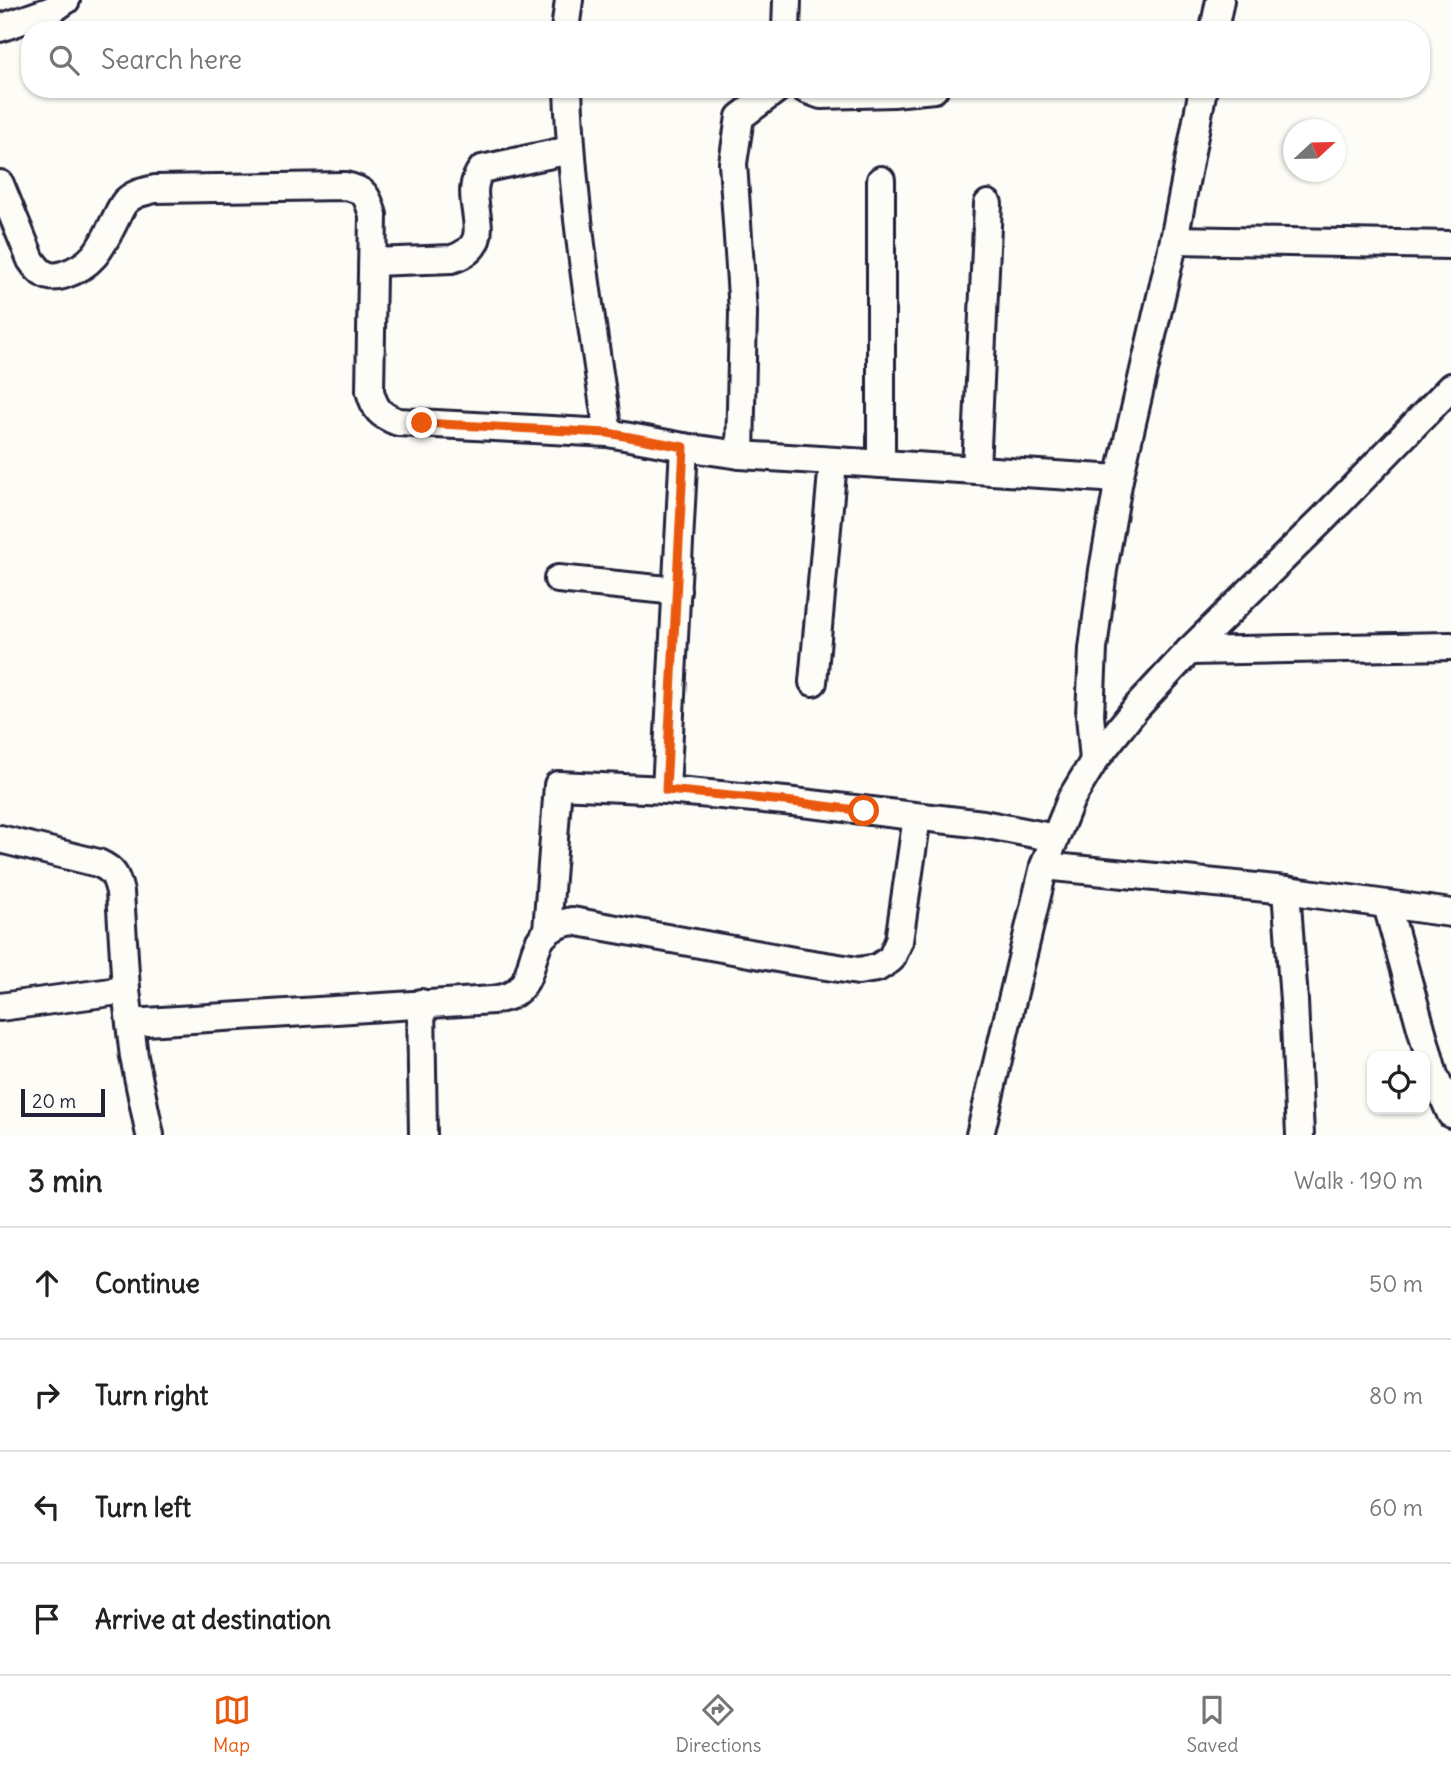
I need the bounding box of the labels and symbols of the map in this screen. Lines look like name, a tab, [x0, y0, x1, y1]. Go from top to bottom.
north arrow	[1283, 119, 1346, 182]
route end	[406, 407, 437, 438]
route start	[848, 795, 879, 826]
scale bar	[21, 1086, 105, 1118]

